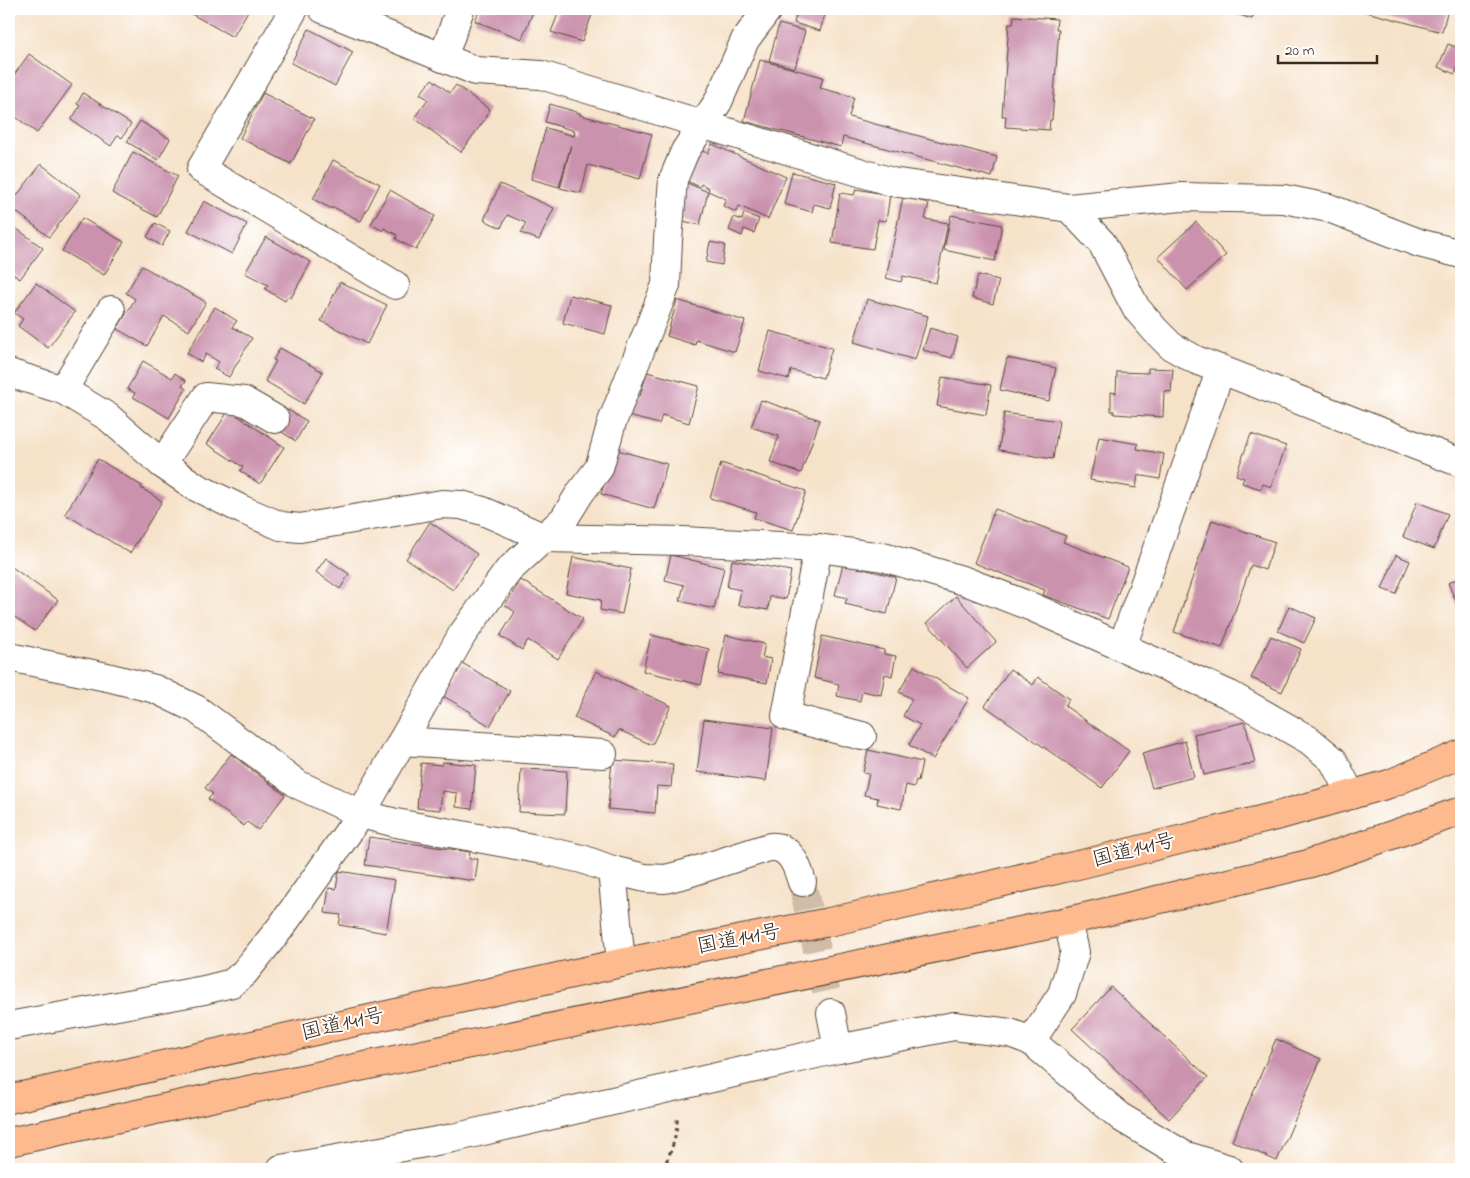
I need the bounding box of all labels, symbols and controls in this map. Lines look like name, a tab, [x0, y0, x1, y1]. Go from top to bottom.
scale bar	[1278, 32, 1376, 64]
text: 20 m	[1285, 40, 1315, 62]
street label: 国道141号	[1089, 826, 1179, 876]
street label: 国道141号	[694, 917, 784, 963]
street label: 国道141号	[298, 1001, 388, 1049]

